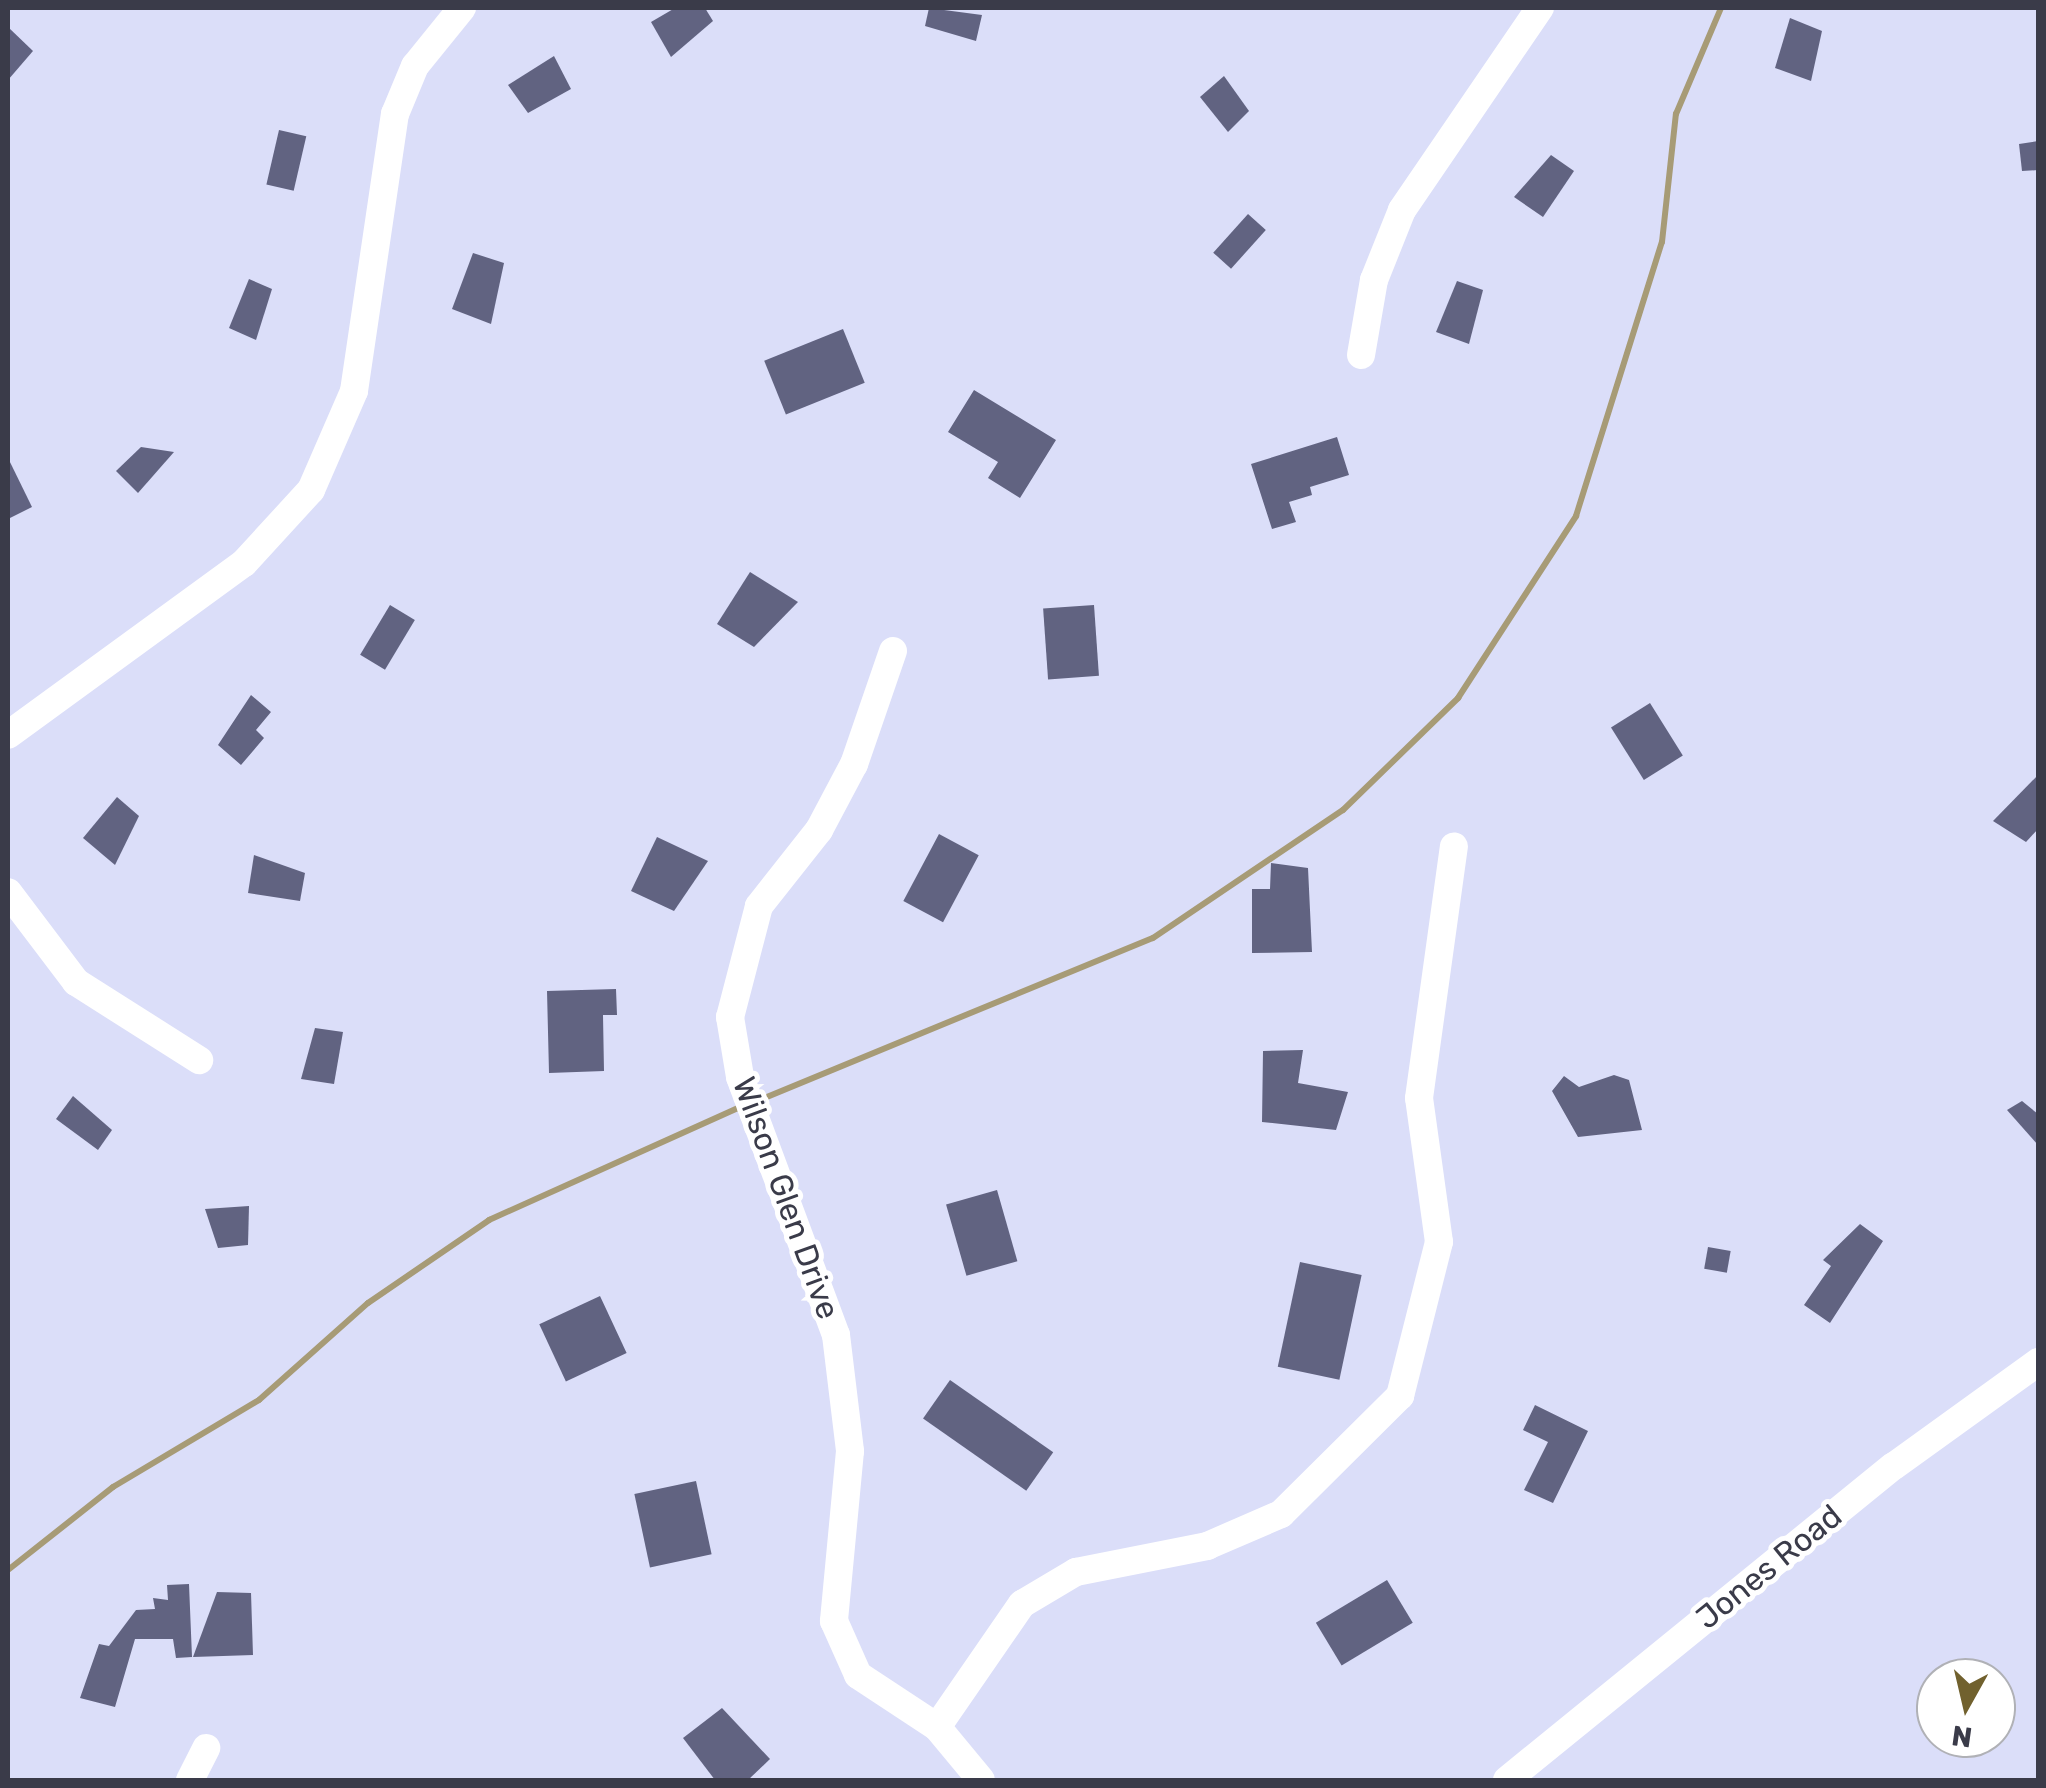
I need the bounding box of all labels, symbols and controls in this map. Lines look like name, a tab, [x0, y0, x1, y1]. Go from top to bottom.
street label: Wilson Glen Drive	[724, 1072, 848, 1324]
street label: Jones Road	[1689, 1497, 1849, 1637]
north arrow	[1916, 1658, 2016, 1758]
text: N	[1950, 1718, 1974, 1754]

